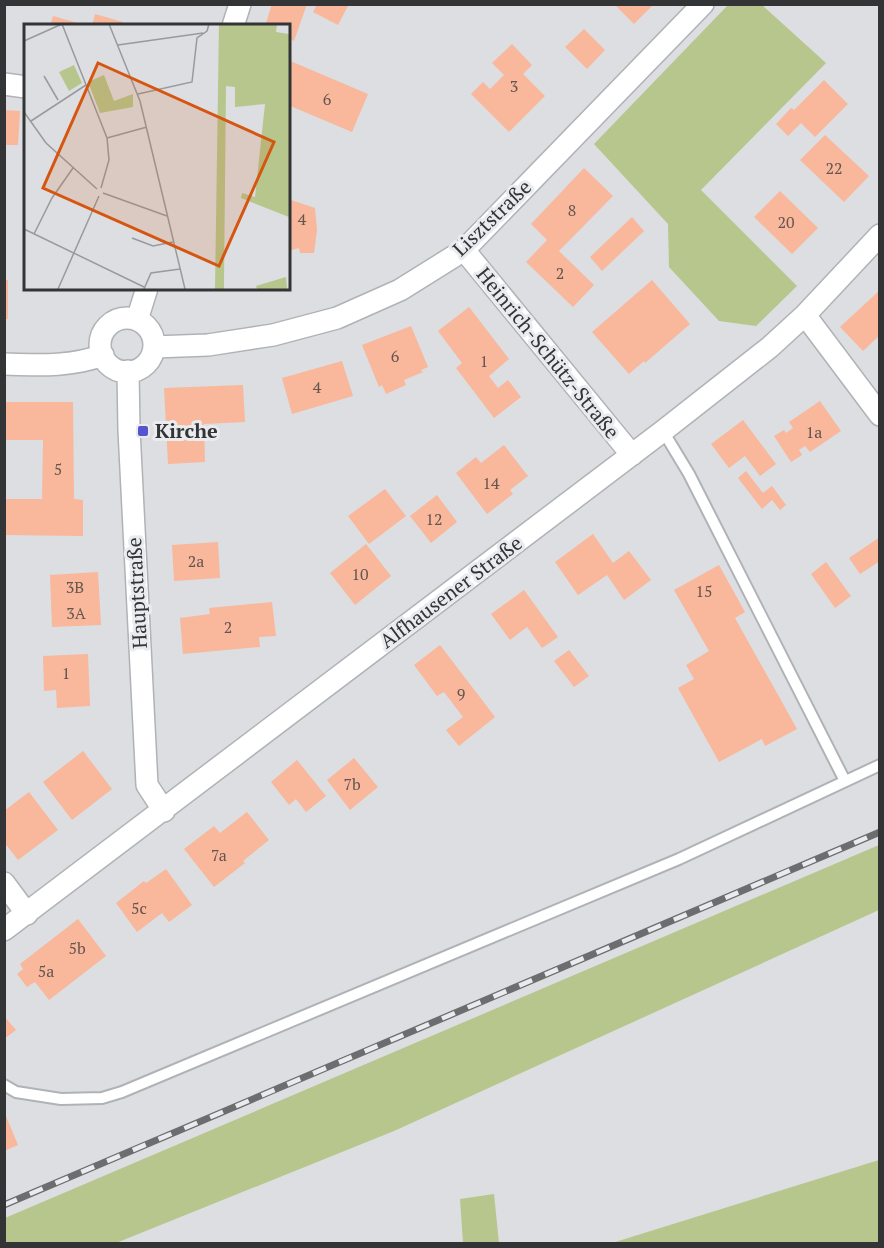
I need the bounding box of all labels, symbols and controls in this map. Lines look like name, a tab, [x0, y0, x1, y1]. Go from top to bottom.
inset map	[24, 24, 290, 290]
house number: 3	[510, 75, 518, 97]
house number: 6	[323, 88, 332, 110]
house number: 22	[825, 157, 843, 179]
street label: Lisztstraße	[446, 173, 537, 262]
house number: 8	[568, 199, 576, 221]
house number: 4	[298, 208, 307, 230]
house number: 20	[777, 211, 795, 233]
street label: Heinrich-Schütz-Straße	[471, 261, 626, 444]
house number: 2	[556, 262, 564, 284]
house number: 6	[391, 345, 400, 367]
house number: 1	[480, 350, 488, 372]
house number: 4	[313, 376, 322, 398]
place label: Kirche	[155, 417, 218, 444]
house number: 1a	[806, 421, 822, 443]
marker: Kirche	[136, 424, 150, 438]
house number: 5	[54, 458, 62, 480]
house number: 14	[482, 472, 500, 494]
house number: 12	[425, 508, 443, 530]
street label: Alfhausener Straße	[374, 529, 527, 654]
street label: Hauptstraße	[120, 537, 153, 649]
house number: 2a	[188, 550, 204, 572]
house number: 10	[351, 563, 369, 585]
house number: 3B	[66, 576, 84, 598]
house number: 15	[695, 580, 713, 602]
house number: 3A	[66, 602, 86, 624]
house number: 2	[224, 616, 232, 638]
house number: 1	[62, 662, 70, 684]
house number: 9	[457, 683, 465, 705]
house number: 7b	[343, 773, 361, 795]
house number: 7a	[211, 844, 227, 866]
house number: 5c	[131, 897, 147, 919]
house number: 5b	[68, 937, 86, 959]
house number: 5a	[38, 960, 54, 982]

